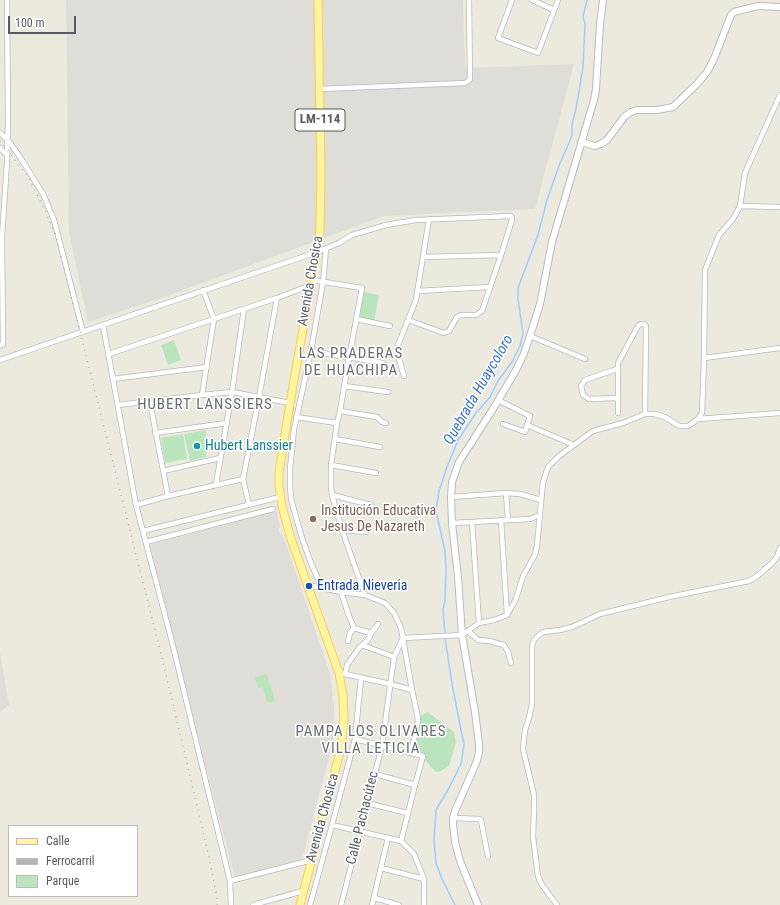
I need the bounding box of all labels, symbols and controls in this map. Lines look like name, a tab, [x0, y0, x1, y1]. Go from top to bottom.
scale bar	[10, 8, 78, 34]
text: 100 m	[15, 16, 45, 30]
road number: LM-114	[295, 109, 345, 131]
street label: Avenida Chosica	[295, 234, 327, 328]
water label: Quebrada Huaycoloro	[440, 332, 518, 448]
district label: LAS PRADERAS DE HUACHIPA	[299, 345, 403, 380]
district label: HUBERT LANSSIERS	[137, 396, 273, 414]
place label: Hubert Lanssier	[205, 438, 293, 454]
marker: Hubert Lanssier	[192, 441, 202, 451]
place label: Institución Educativa Jesus De Nazareth	[321, 503, 436, 536]
marker: Institución Educativa Jesus De Nazareth	[308, 514, 318, 524]
place label: Entrada Nieveria	[317, 578, 407, 594]
marker: Entrada Nieveria	[304, 581, 314, 591]
district label: PAMPA LOS OLIVARES VILLA LETICIA	[295, 723, 447, 758]
street label: Calle Pachacútec	[343, 770, 383, 866]
street label: Avenida Chosica	[303, 772, 343, 864]
legend	[8, 825, 138, 897]
text: Calle	[46, 834, 70, 848]
text: Ferrocarril	[46, 854, 95, 868]
text: Parque	[46, 874, 79, 888]

